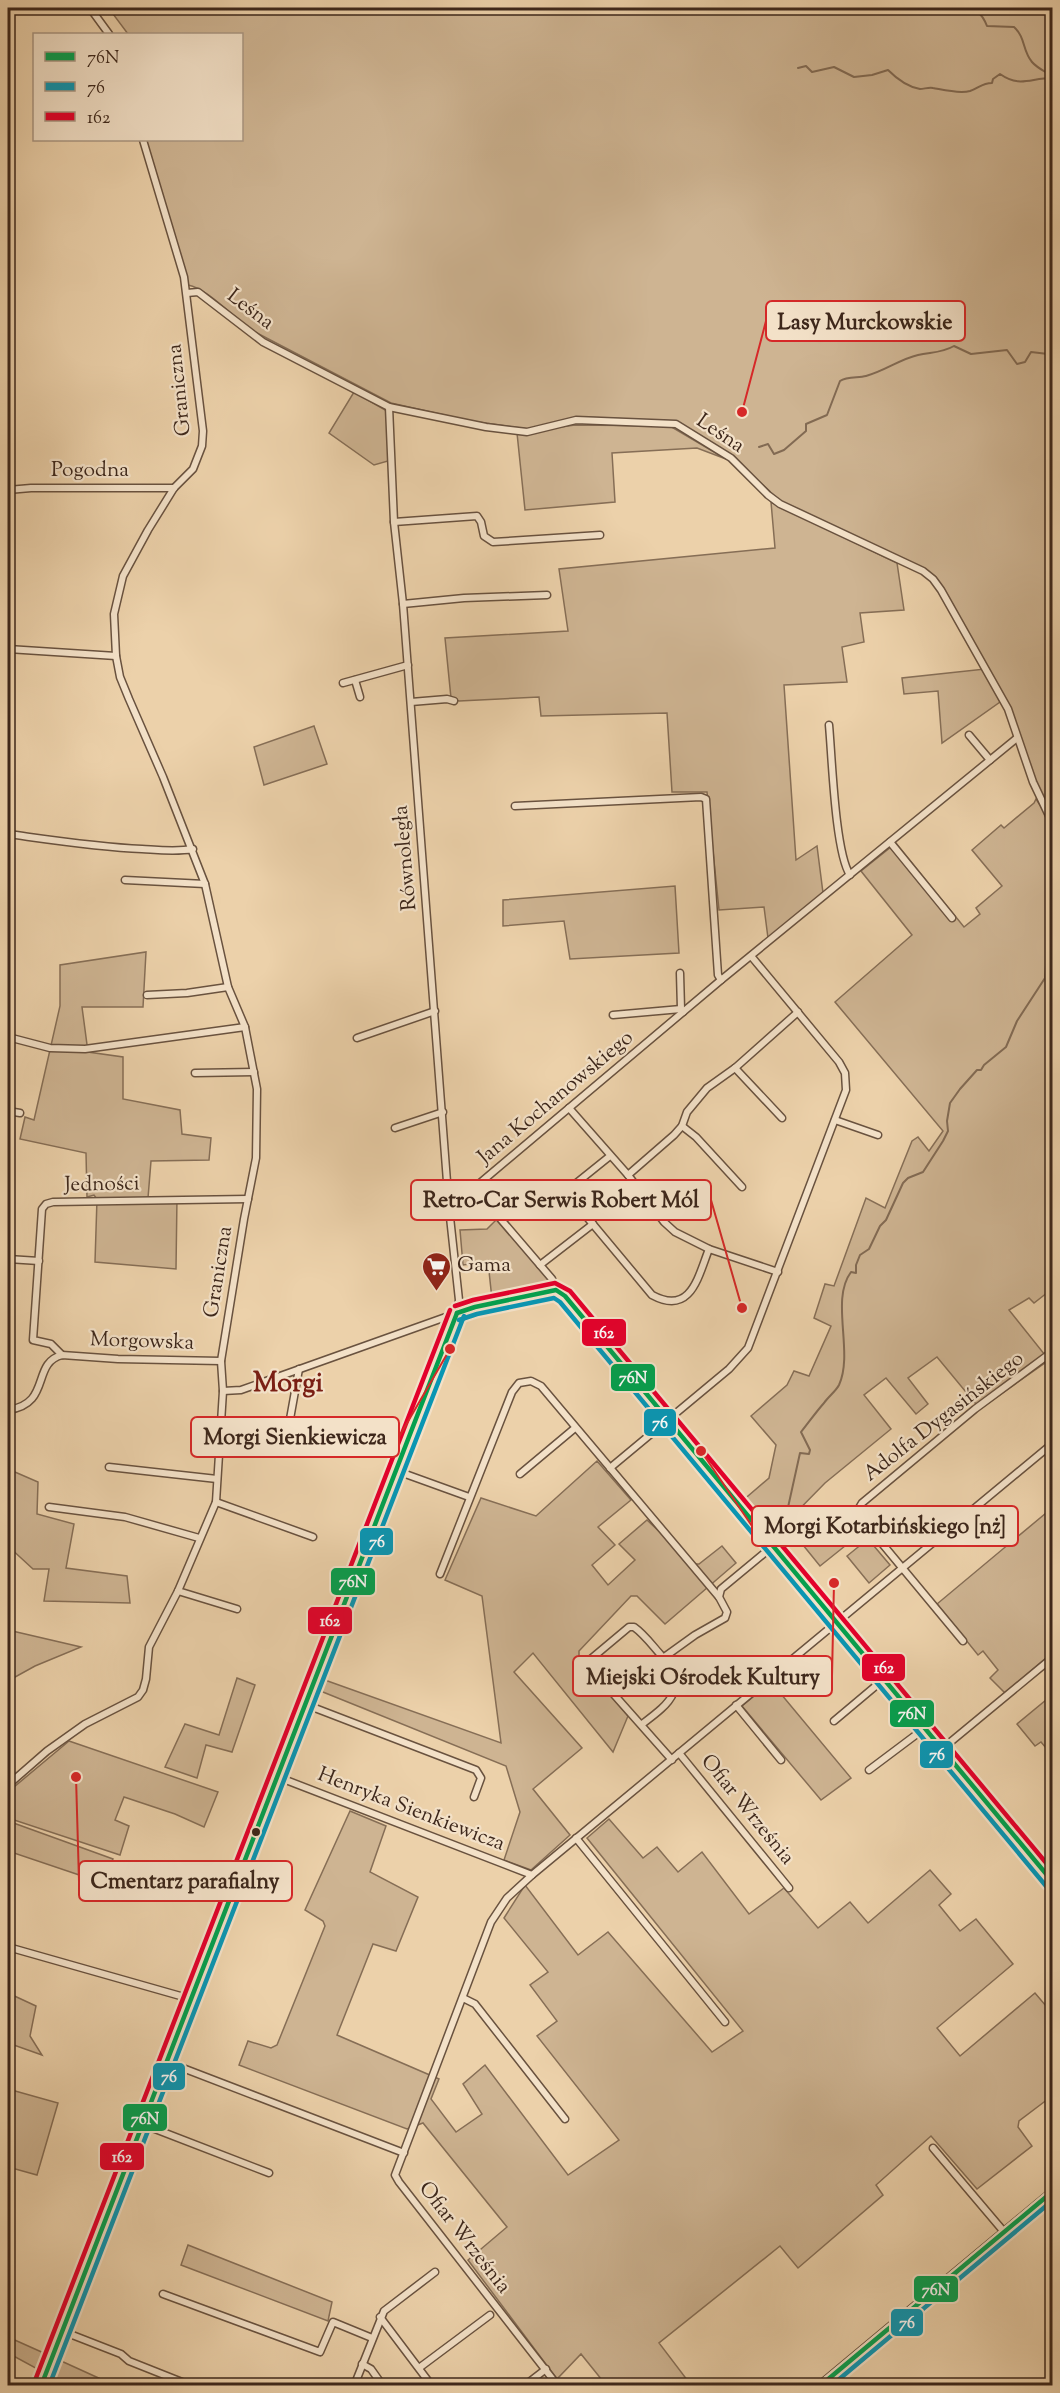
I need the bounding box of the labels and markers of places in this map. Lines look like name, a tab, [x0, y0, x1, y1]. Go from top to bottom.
callout: Lasy Murckowskie	[766, 301, 965, 341]
callout: Retro-Car Serwis Robert Mól	[411, 1180, 711, 1220]
supermarket icon: Gama	[420, 1250, 452, 1292]
place label: Gama	[457, 1251, 511, 1281]
callout: Morgi Sienkiewicza	[191, 1417, 399, 1457]
callout: Morgi Kotarbińskiego [nż]	[752, 1506, 1018, 1546]
callout: Miejski Ośrodek Kultury	[573, 1656, 832, 1696]
unlabelled marker	[250, 1826, 262, 1838]
callout: Cmentarz parafialny	[79, 1861, 292, 1901]

